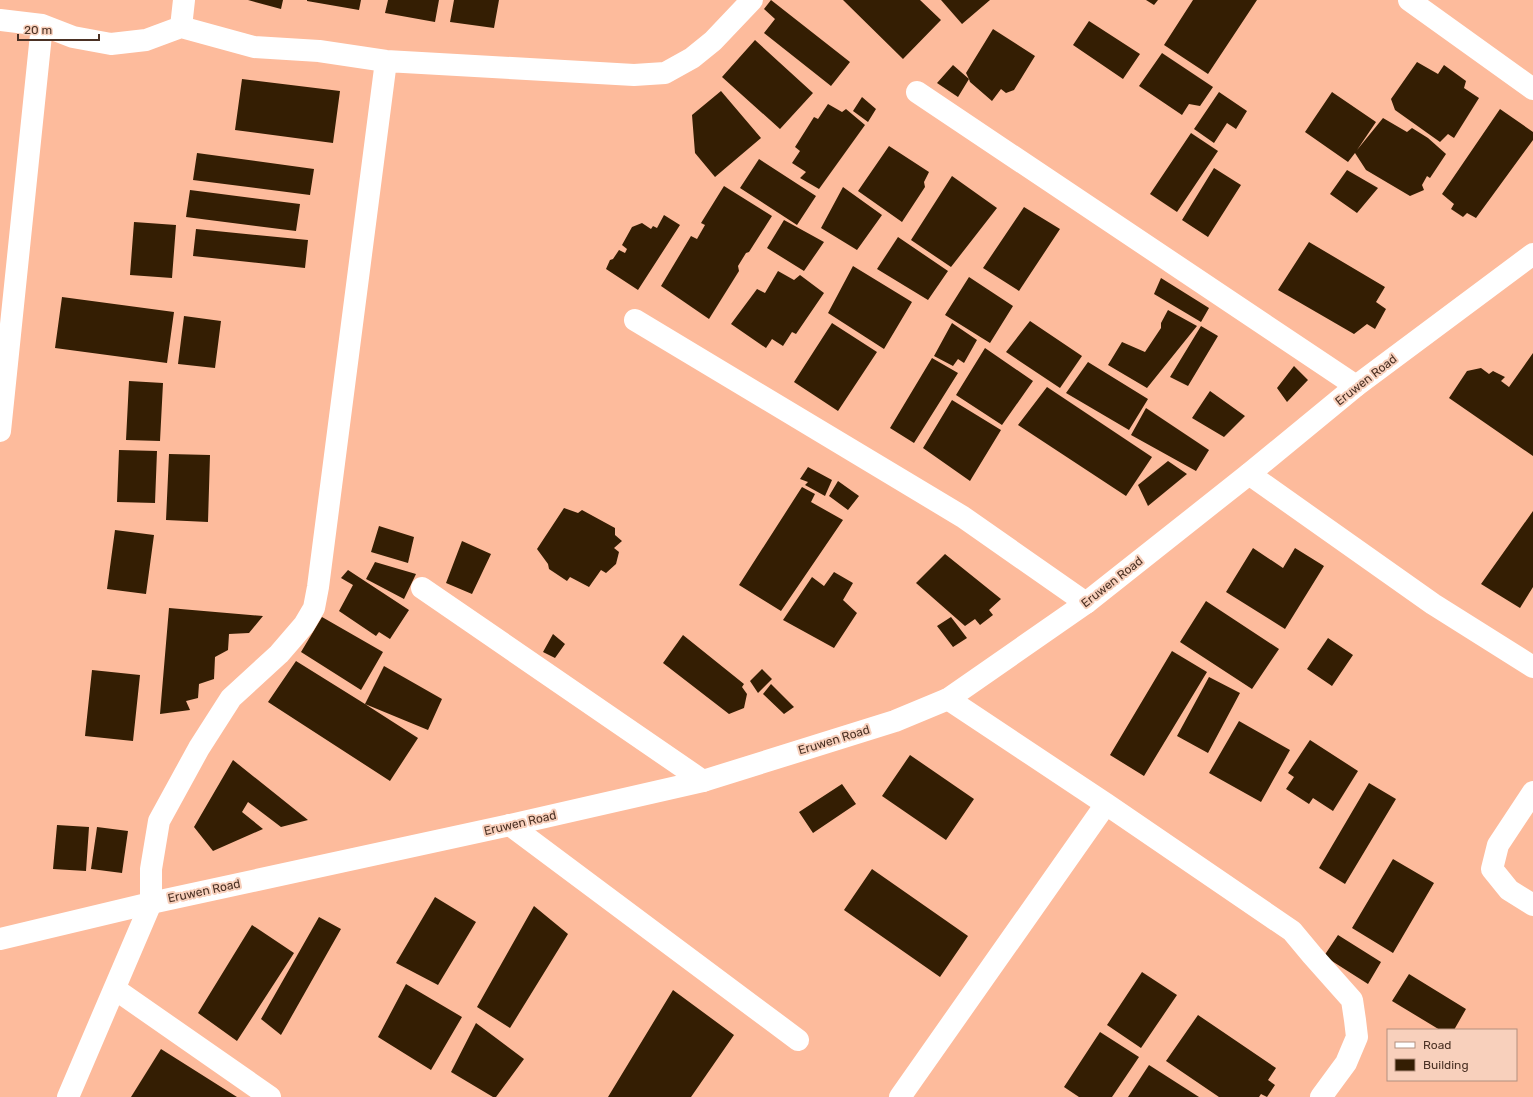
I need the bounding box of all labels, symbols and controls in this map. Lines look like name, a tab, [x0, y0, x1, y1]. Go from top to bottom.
scale bar	[18, 16, 99, 42]
text: 20 m	[24, 23, 52, 37]
street label: Eruwen Road	[1333, 352, 1399, 408]
street label: Eruwen Road	[1079, 554, 1145, 610]
street label: Eruwen Road	[797, 723, 871, 757]
street label: Eruwen Road	[482, 808, 558, 838]
street label: Eruwen Road	[166, 876, 242, 906]
legend	[1387, 1029, 1517, 1081]
text: Road	[1423, 1038, 1451, 1052]
text: Building	[1423, 1058, 1469, 1072]

